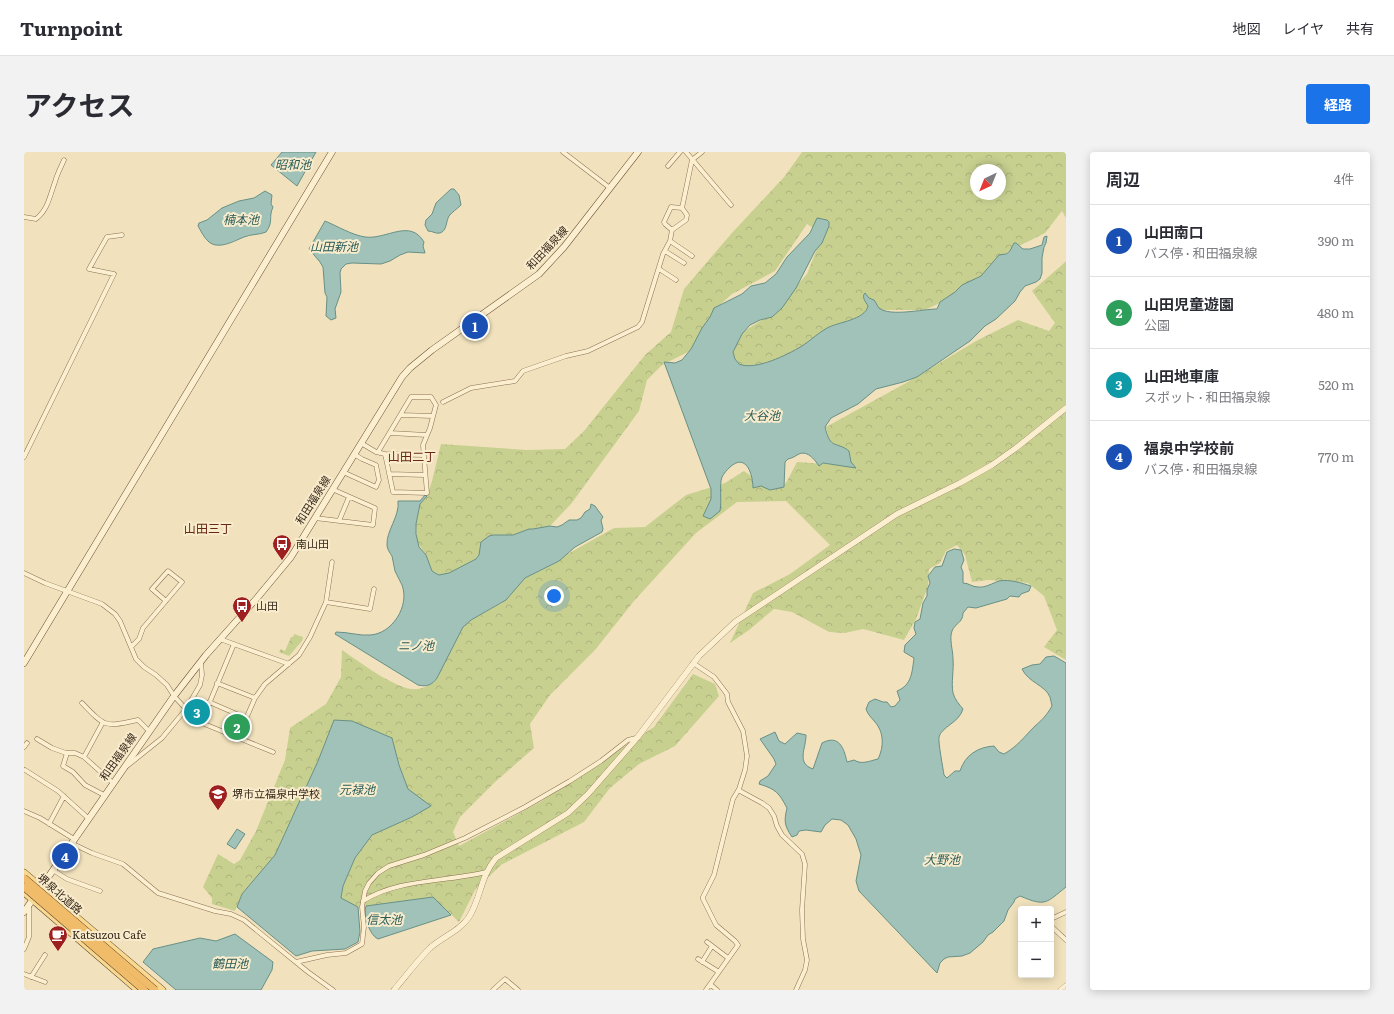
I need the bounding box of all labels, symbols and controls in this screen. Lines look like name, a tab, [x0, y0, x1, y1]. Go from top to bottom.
text: Turnpoint	[20, 14, 123, 42]
text: 地図	[1232, 18, 1260, 38]
text: レイヤ	[1282, 18, 1324, 38]
text: 共有	[1346, 18, 1374, 38]
text: アクセス	[24, 83, 135, 125]
button: 経路	[1306, 84, 1370, 124]
water label: 昭和池	[275, 155, 312, 173]
north arrow	[970, 164, 1006, 200]
text: 周辺	[1106, 166, 1140, 191]
text: 4件	[1334, 169, 1354, 188]
water label: 楠本池	[223, 210, 260, 228]
text: 山田南口	[1144, 220, 1204, 243]
street label: 和田福泉線	[522, 222, 571, 273]
text: 1	[1116, 231, 1122, 250]
text: 390 m	[1317, 231, 1354, 250]
water label: 山田新池	[310, 237, 359, 255]
text: バス停 · 和田福泉線	[1144, 243, 1258, 262]
text: 山田児童遊園	[1144, 292, 1234, 315]
text: 2	[1116, 303, 1122, 322]
text: 480 m	[1317, 303, 1354, 322]
pin: 1	[462, 311, 488, 341]
text: 公園	[1144, 315, 1170, 334]
text: 山田地車庫	[1144, 364, 1219, 387]
text: 3	[1115, 375, 1123, 394]
text: 520 m	[1318, 375, 1354, 394]
text: スポット · 和田福泉線	[1144, 387, 1271, 406]
water label: 大谷池	[744, 406, 781, 424]
text: 福泉中学校前	[1144, 436, 1234, 459]
district label: 山田二丁	[388, 447, 436, 465]
text: 4	[1115, 447, 1123, 466]
text: 770 m	[1318, 447, 1354, 466]
text: バス停 · 和田福泉線	[1144, 459, 1258, 478]
street label: 和田福泉線	[291, 472, 334, 527]
district label: 山田三丁	[184, 519, 232, 537]
bus stop icon: 南山田	[271, 533, 293, 561]
place label: 南山田	[296, 535, 329, 551]
your location	[544, 586, 564, 606]
bus stop icon: 山田	[231, 595, 253, 623]
place label: 山田	[256, 597, 278, 613]
water label: ニノ池	[398, 636, 435, 654]
pin: 3	[184, 697, 210, 727]
pin: 2	[224, 712, 250, 742]
street label: 和田福泉線	[95, 729, 140, 784]
water label: 元禄池	[339, 780, 376, 798]
school or university icon: 堺市立福泉中学校	[207, 783, 229, 811]
place label: 堺市立福泉中学校	[232, 785, 320, 801]
pin: 4	[52, 841, 78, 871]
water label: 大野池	[924, 850, 961, 868]
street label: 堺泉北道路	[35, 869, 87, 917]
map controls	[1018, 906, 1054, 978]
button: +	[1018, 906, 1054, 942]
water label: 信太池	[366, 910, 403, 928]
cafe icon: Katsuzou Cafe	[47, 924, 69, 952]
place label: Katsuzou Cafe	[72, 926, 146, 942]
button: −	[1018, 942, 1054, 978]
water label: 鶴田池	[212, 954, 249, 972]

